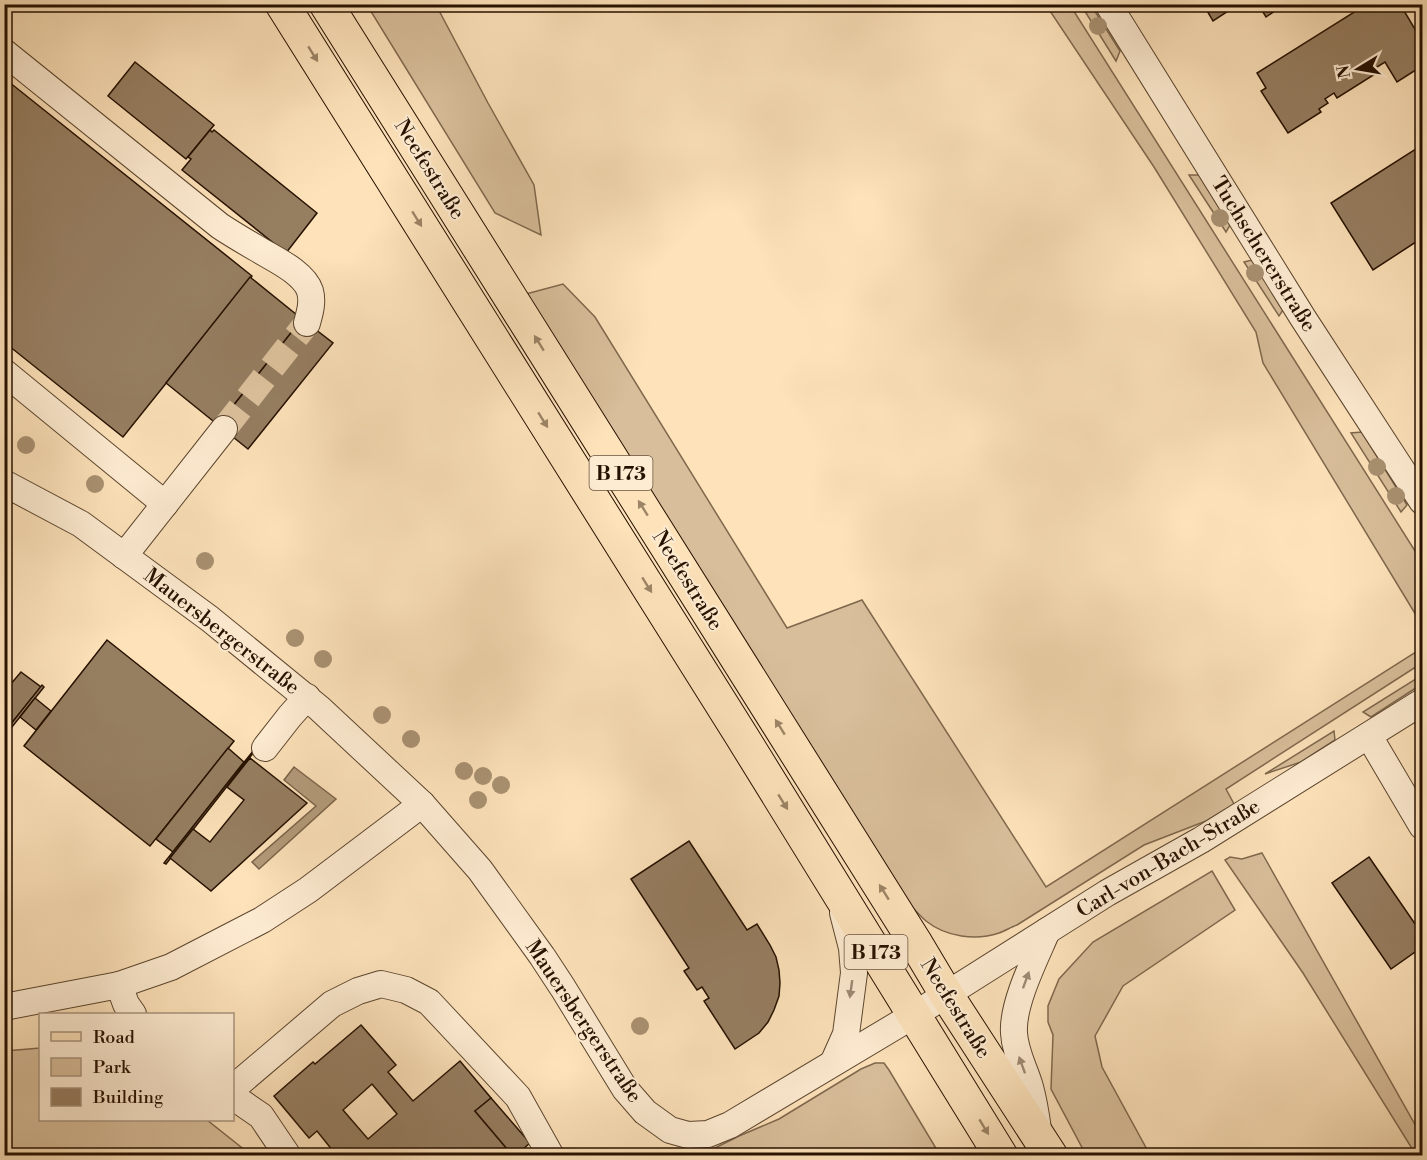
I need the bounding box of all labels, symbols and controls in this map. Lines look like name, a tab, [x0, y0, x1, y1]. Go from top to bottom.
north arrow	[1328, 39, 1388, 99]
one-way arrow	[308, 46, 319, 62]
text: N	[1333, 63, 1355, 80]
street label: Neefestraße	[388, 115, 470, 224]
street label: Tuchschererstraße	[1205, 172, 1321, 337]
one-way arrow	[411, 211, 422, 227]
one-way arrow	[534, 335, 545, 351]
one-way arrow	[537, 412, 548, 428]
road number: B 173	[590, 456, 652, 490]
one-way arrow	[637, 500, 648, 517]
street label: Neefestraße	[646, 526, 728, 635]
street label: Mauersbergerstraße	[138, 563, 304, 701]
one-way arrow	[641, 577, 652, 593]
one-way arrow	[775, 719, 786, 735]
one-way arrow	[777, 794, 788, 810]
street label: Carl-von-Bach-Straße	[1072, 794, 1265, 924]
one-way arrow	[878, 884, 889, 900]
street label: Mauersbergerstraße	[519, 935, 647, 1108]
road number: B 173	[844, 935, 908, 969]
street label: Neefestraße	[914, 954, 996, 1063]
one-way arrow	[1022, 971, 1032, 989]
one-way arrow	[847, 980, 856, 999]
legend	[39, 1013, 234, 1121]
text: Road	[93, 1026, 136, 1049]
text: Park	[93, 1056, 132, 1079]
one-way arrow	[1016, 1056, 1026, 1074]
text: Building	[92, 1086, 164, 1109]
one-way arrow	[978, 1119, 989, 1136]

